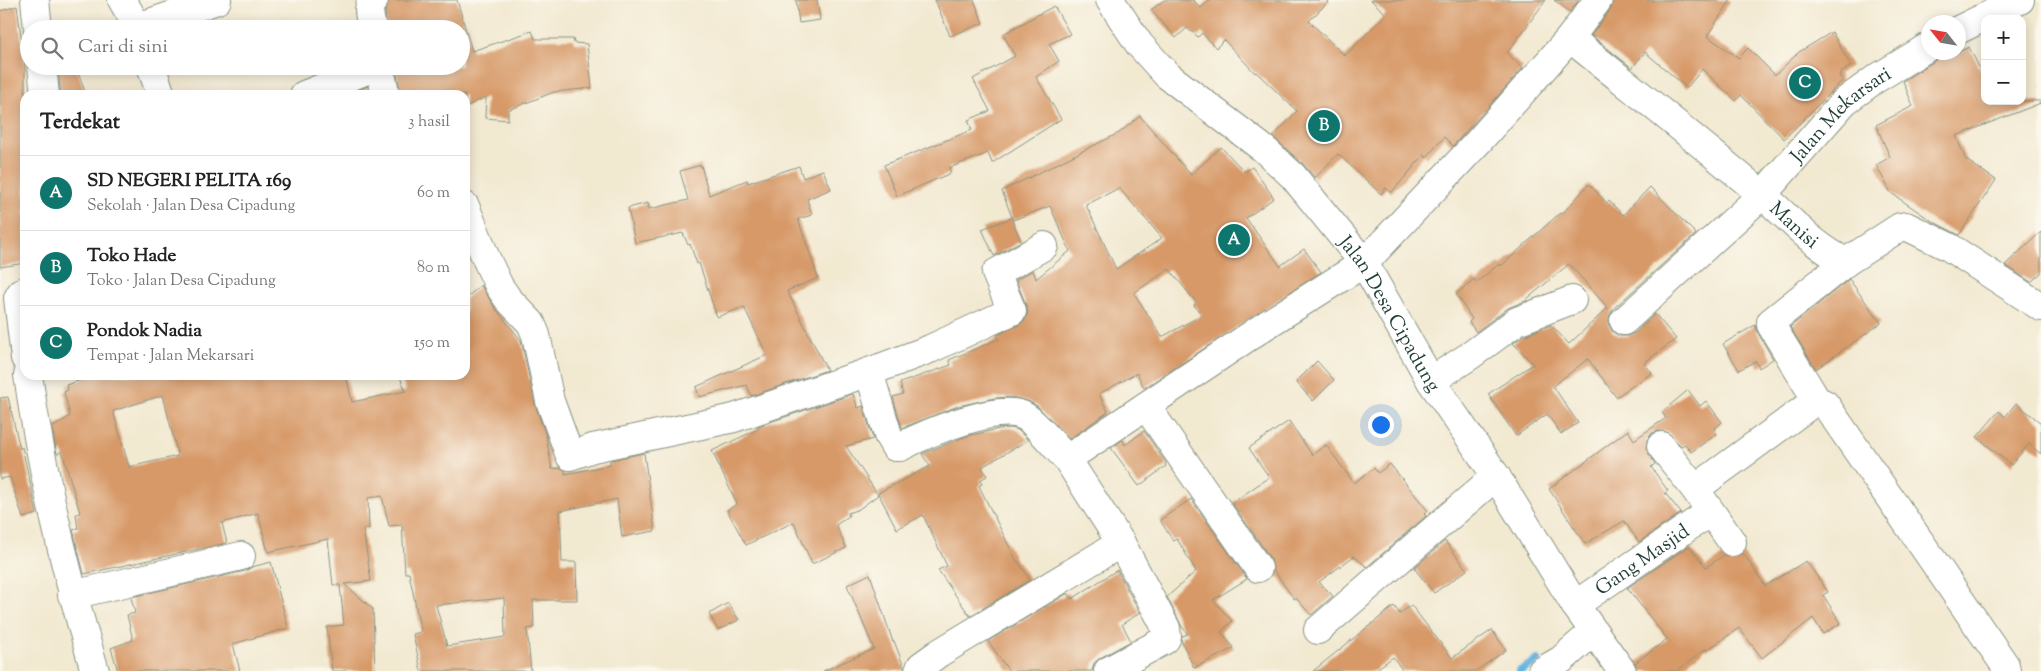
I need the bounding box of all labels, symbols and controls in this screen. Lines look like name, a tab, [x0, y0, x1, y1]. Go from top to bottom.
north arrow	[1921, 15, 1966, 60]
map controls	[1981, 15, 2026, 105]
button: +	[1981, 15, 2026, 60]
search box	[20, 20, 470, 75]
icon: search	[38, 34, 66, 62]
text: Cari di sini	[78, 34, 168, 61]
button: −	[1981, 60, 2026, 105]
street label: Jalan Mekarsari	[1784, 61, 1898, 171]
pin: C	[1789, 64, 1821, 102]
pin: B	[1308, 107, 1340, 145]
text: Terdekat	[40, 108, 120, 138]
text: 3 hasil	[408, 111, 450, 134]
text: SD NEGERI PELITA 169	[87, 168, 291, 195]
text: A	[50, 182, 63, 205]
text: 60 m	[417, 182, 450, 205]
text: Sekolah · Jalan Desa Cipadung	[87, 195, 295, 218]
street label: Manisi	[1762, 196, 1824, 257]
pin: A	[1218, 221, 1250, 259]
street label: Jalan Desa Cipadung	[1330, 230, 1447, 399]
text: Toko Hade	[87, 243, 176, 270]
text: B	[51, 257, 61, 280]
text: 80 m	[417, 257, 450, 280]
text: Toko · Jalan Desa Cipadung	[87, 270, 276, 293]
text: Pondok Nadia	[87, 318, 202, 345]
text: C	[50, 332, 62, 355]
text: 150 m	[414, 332, 450, 355]
text: Tempat · Jalan Mekarsari	[87, 345, 254, 368]
your location	[1368, 412, 1394, 438]
street label: Gang Masjid	[1590, 518, 1696, 604]

